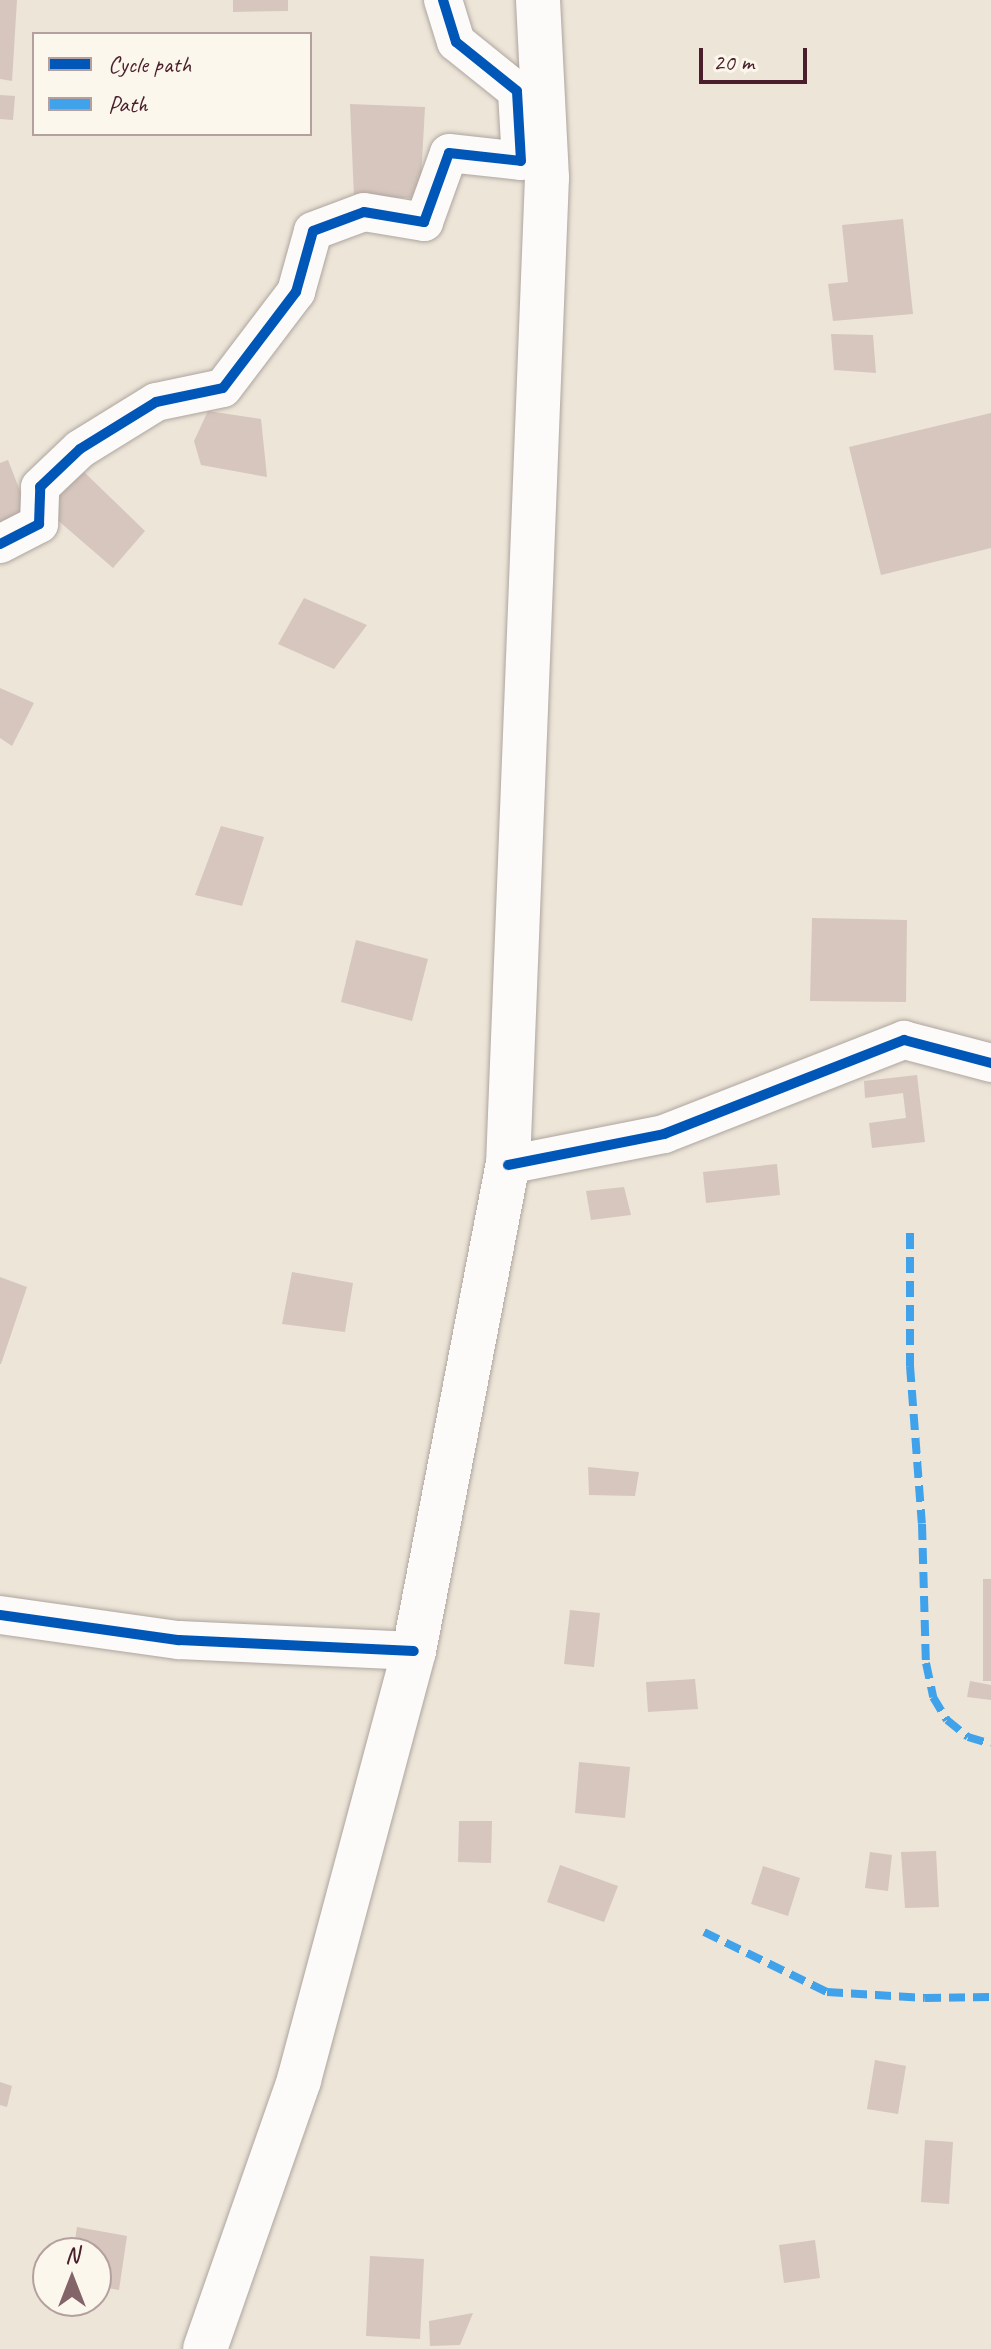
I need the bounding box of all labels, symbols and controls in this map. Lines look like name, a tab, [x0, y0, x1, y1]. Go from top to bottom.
legend	[32, 32, 312, 136]
scale bar	[703, 32, 811, 82]
text: 20 m	[713, 47, 754, 77]
text: Cycle path	[108, 49, 191, 79]
text: Path	[108, 89, 148, 119]
north arrow	[32, 2237, 112, 2317]
text: N	[65, 2241, 79, 2269]

